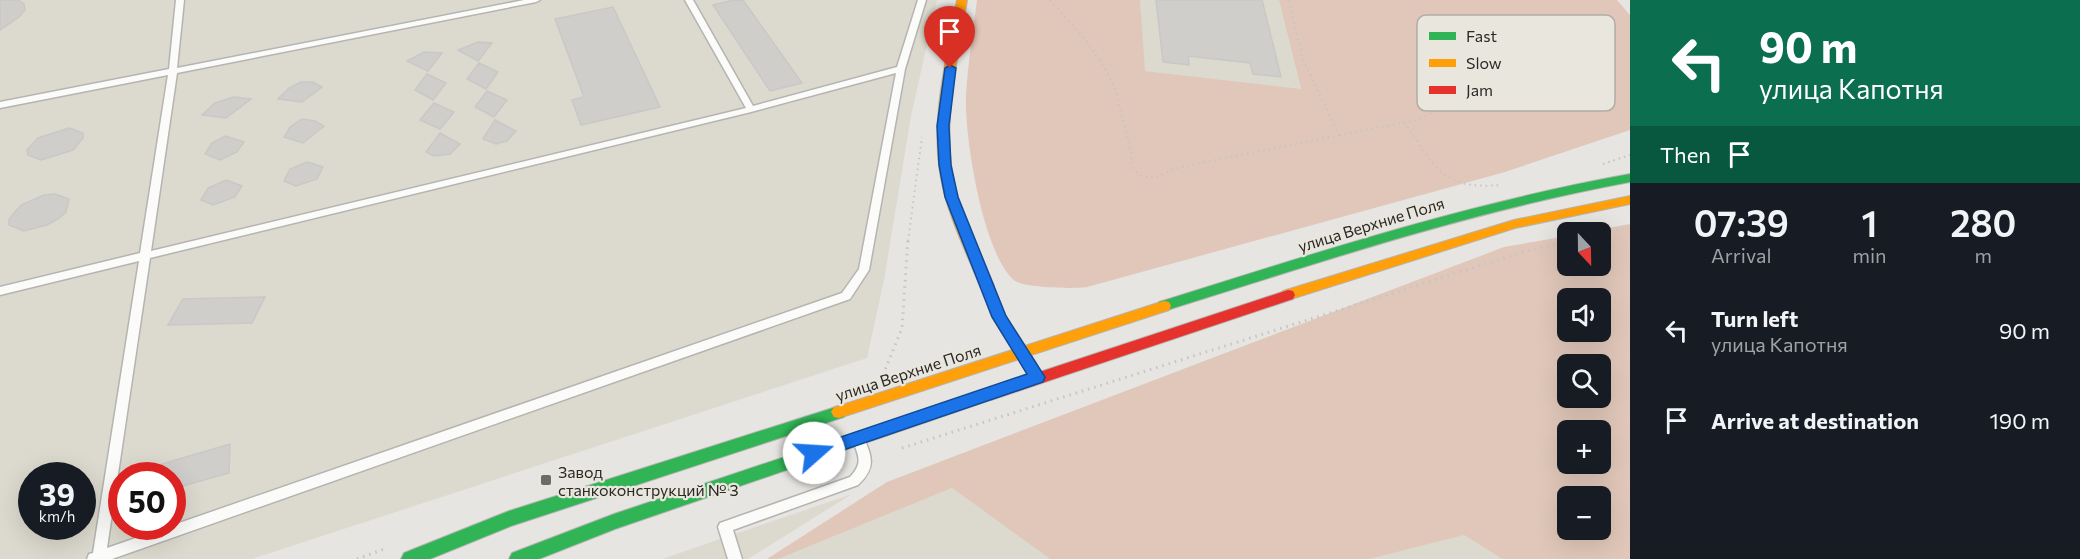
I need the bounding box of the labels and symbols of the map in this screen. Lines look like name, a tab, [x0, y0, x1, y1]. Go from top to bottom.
pin	[924, 6, 975, 68]
legend	[1417, 15, 1615, 111]
text: Fast	[1466, 26, 1497, 45]
text: Slow	[1466, 53, 1502, 72]
text: Jam	[1466, 80, 1493, 99]
street label: улица Верхние Поля	[1296, 193, 1446, 255]
north arrow	[1557, 222, 1611, 276]
street label: улица Верхние Поля	[833, 339, 983, 405]
position arrow	[782, 421, 846, 485]
speed limit sign: 50	[108, 462, 186, 540]
place label: Завод станкоконструкций № 3	[558, 462, 739, 499]
marker: Завод станкоконструкций № 3	[539, 473, 553, 487]

